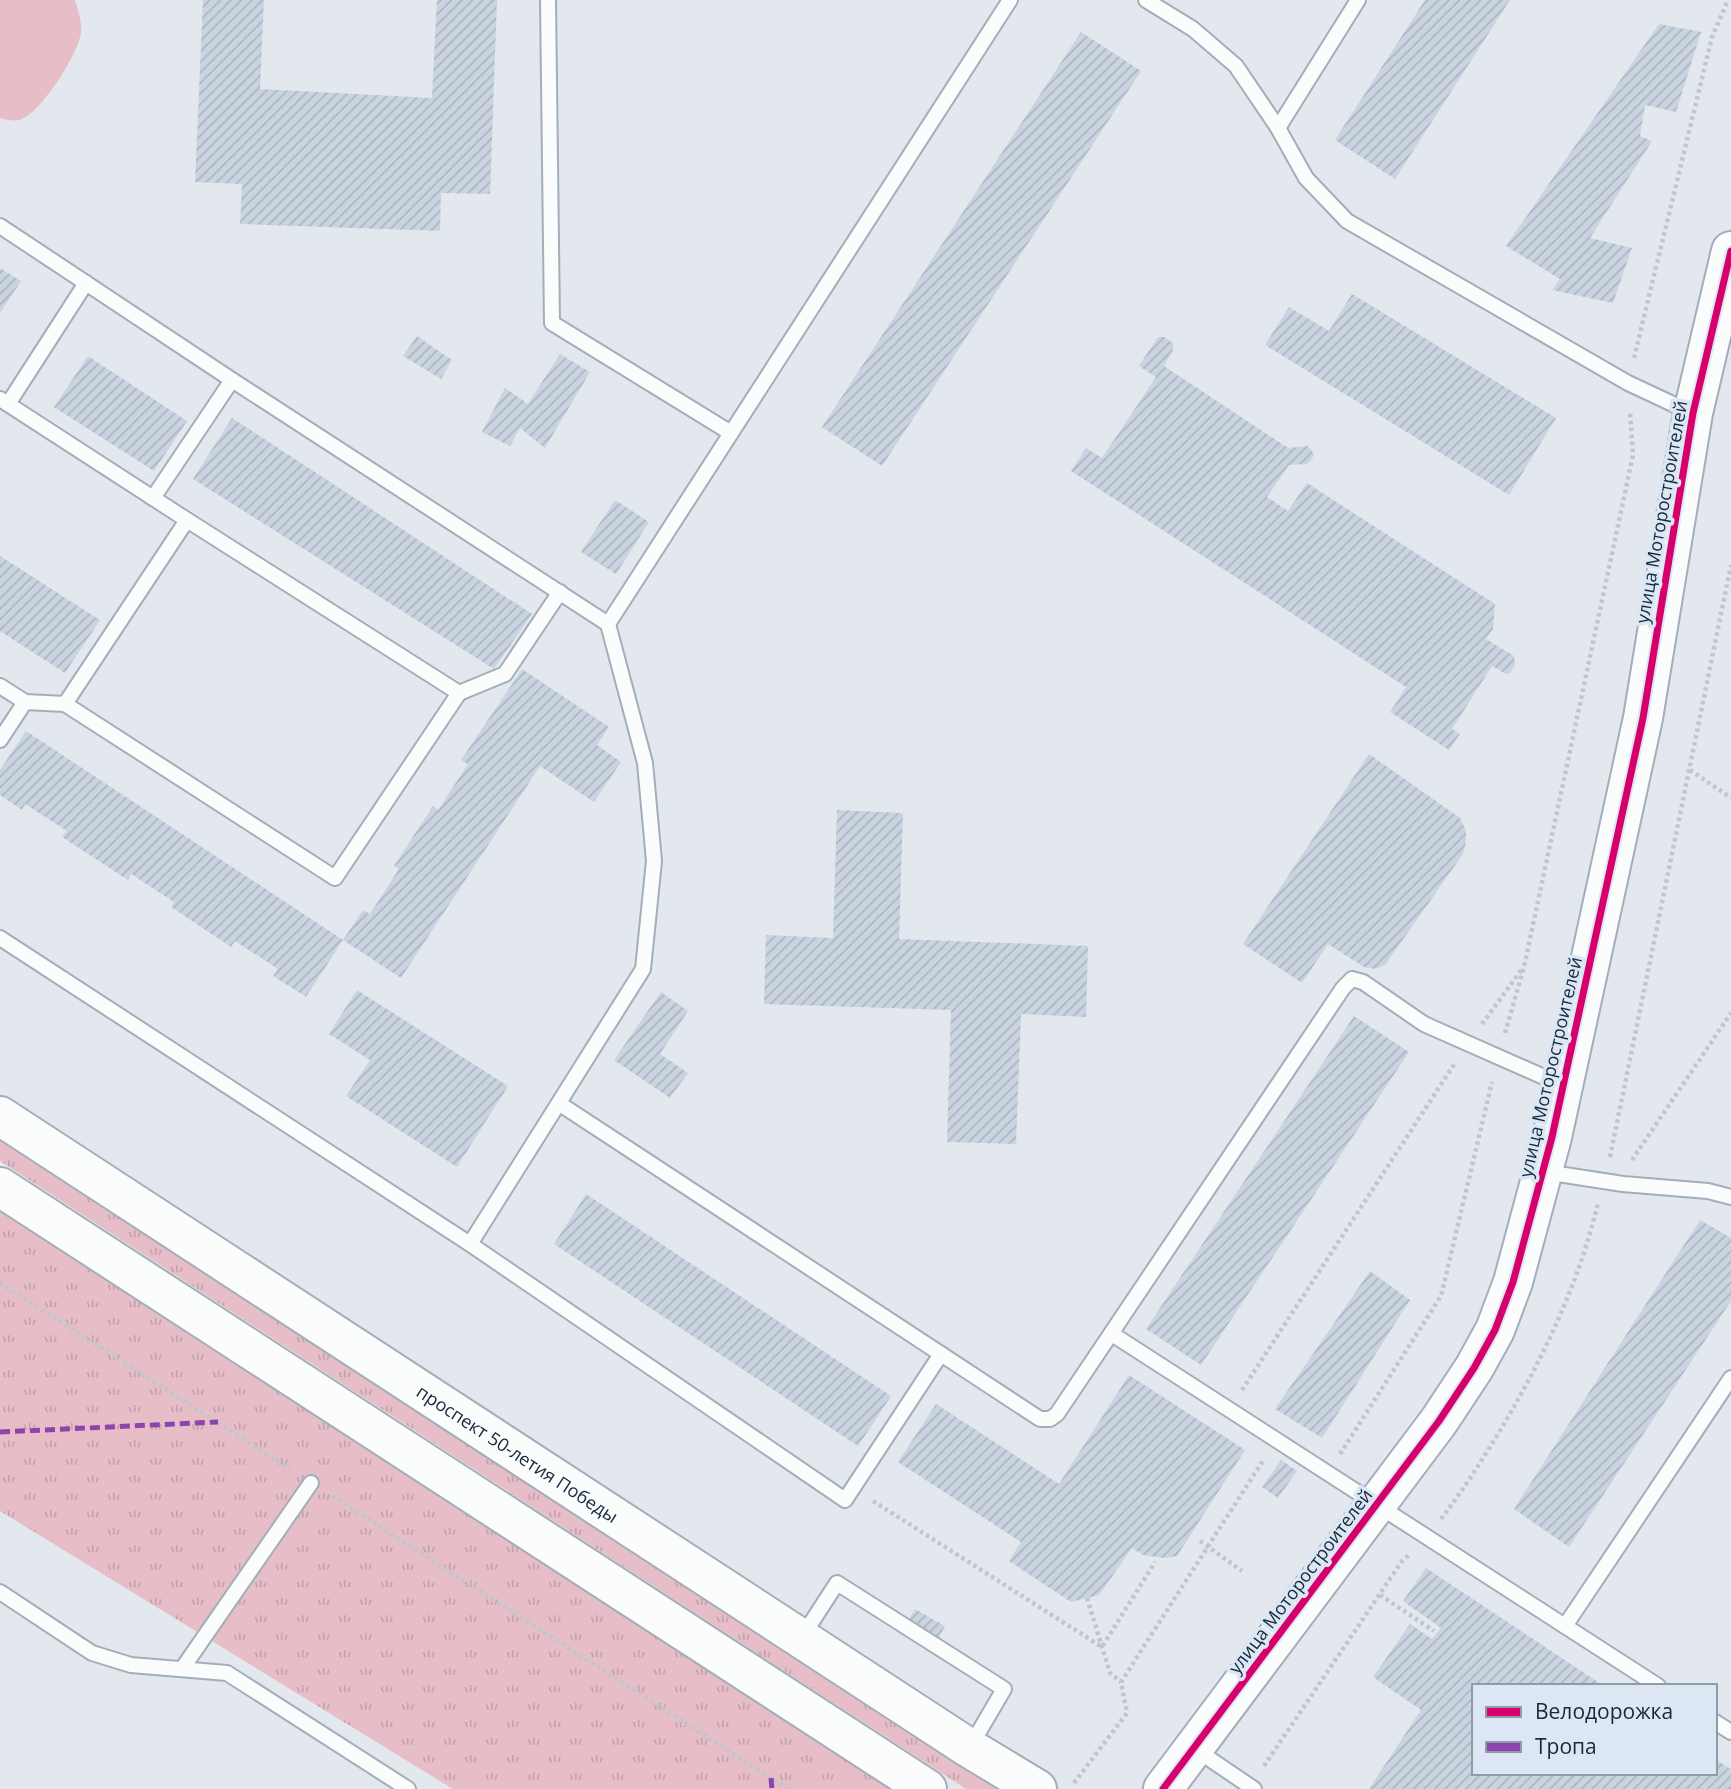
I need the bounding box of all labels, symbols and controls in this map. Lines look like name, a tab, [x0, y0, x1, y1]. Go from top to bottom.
street label: улица Моторостроителей	[1630, 399, 1692, 625]
street label: улица Моторостроителей	[1513, 954, 1587, 1180]
street label: проспект 50-летия Победы	[412, 1379, 623, 1528]
street label: улица Моторостроителей	[1223, 1484, 1377, 1678]
legend	[1472, 1684, 1717, 1775]
text: Велодорожка	[1535, 1697, 1673, 1725]
text: Тропа	[1535, 1732, 1597, 1760]

